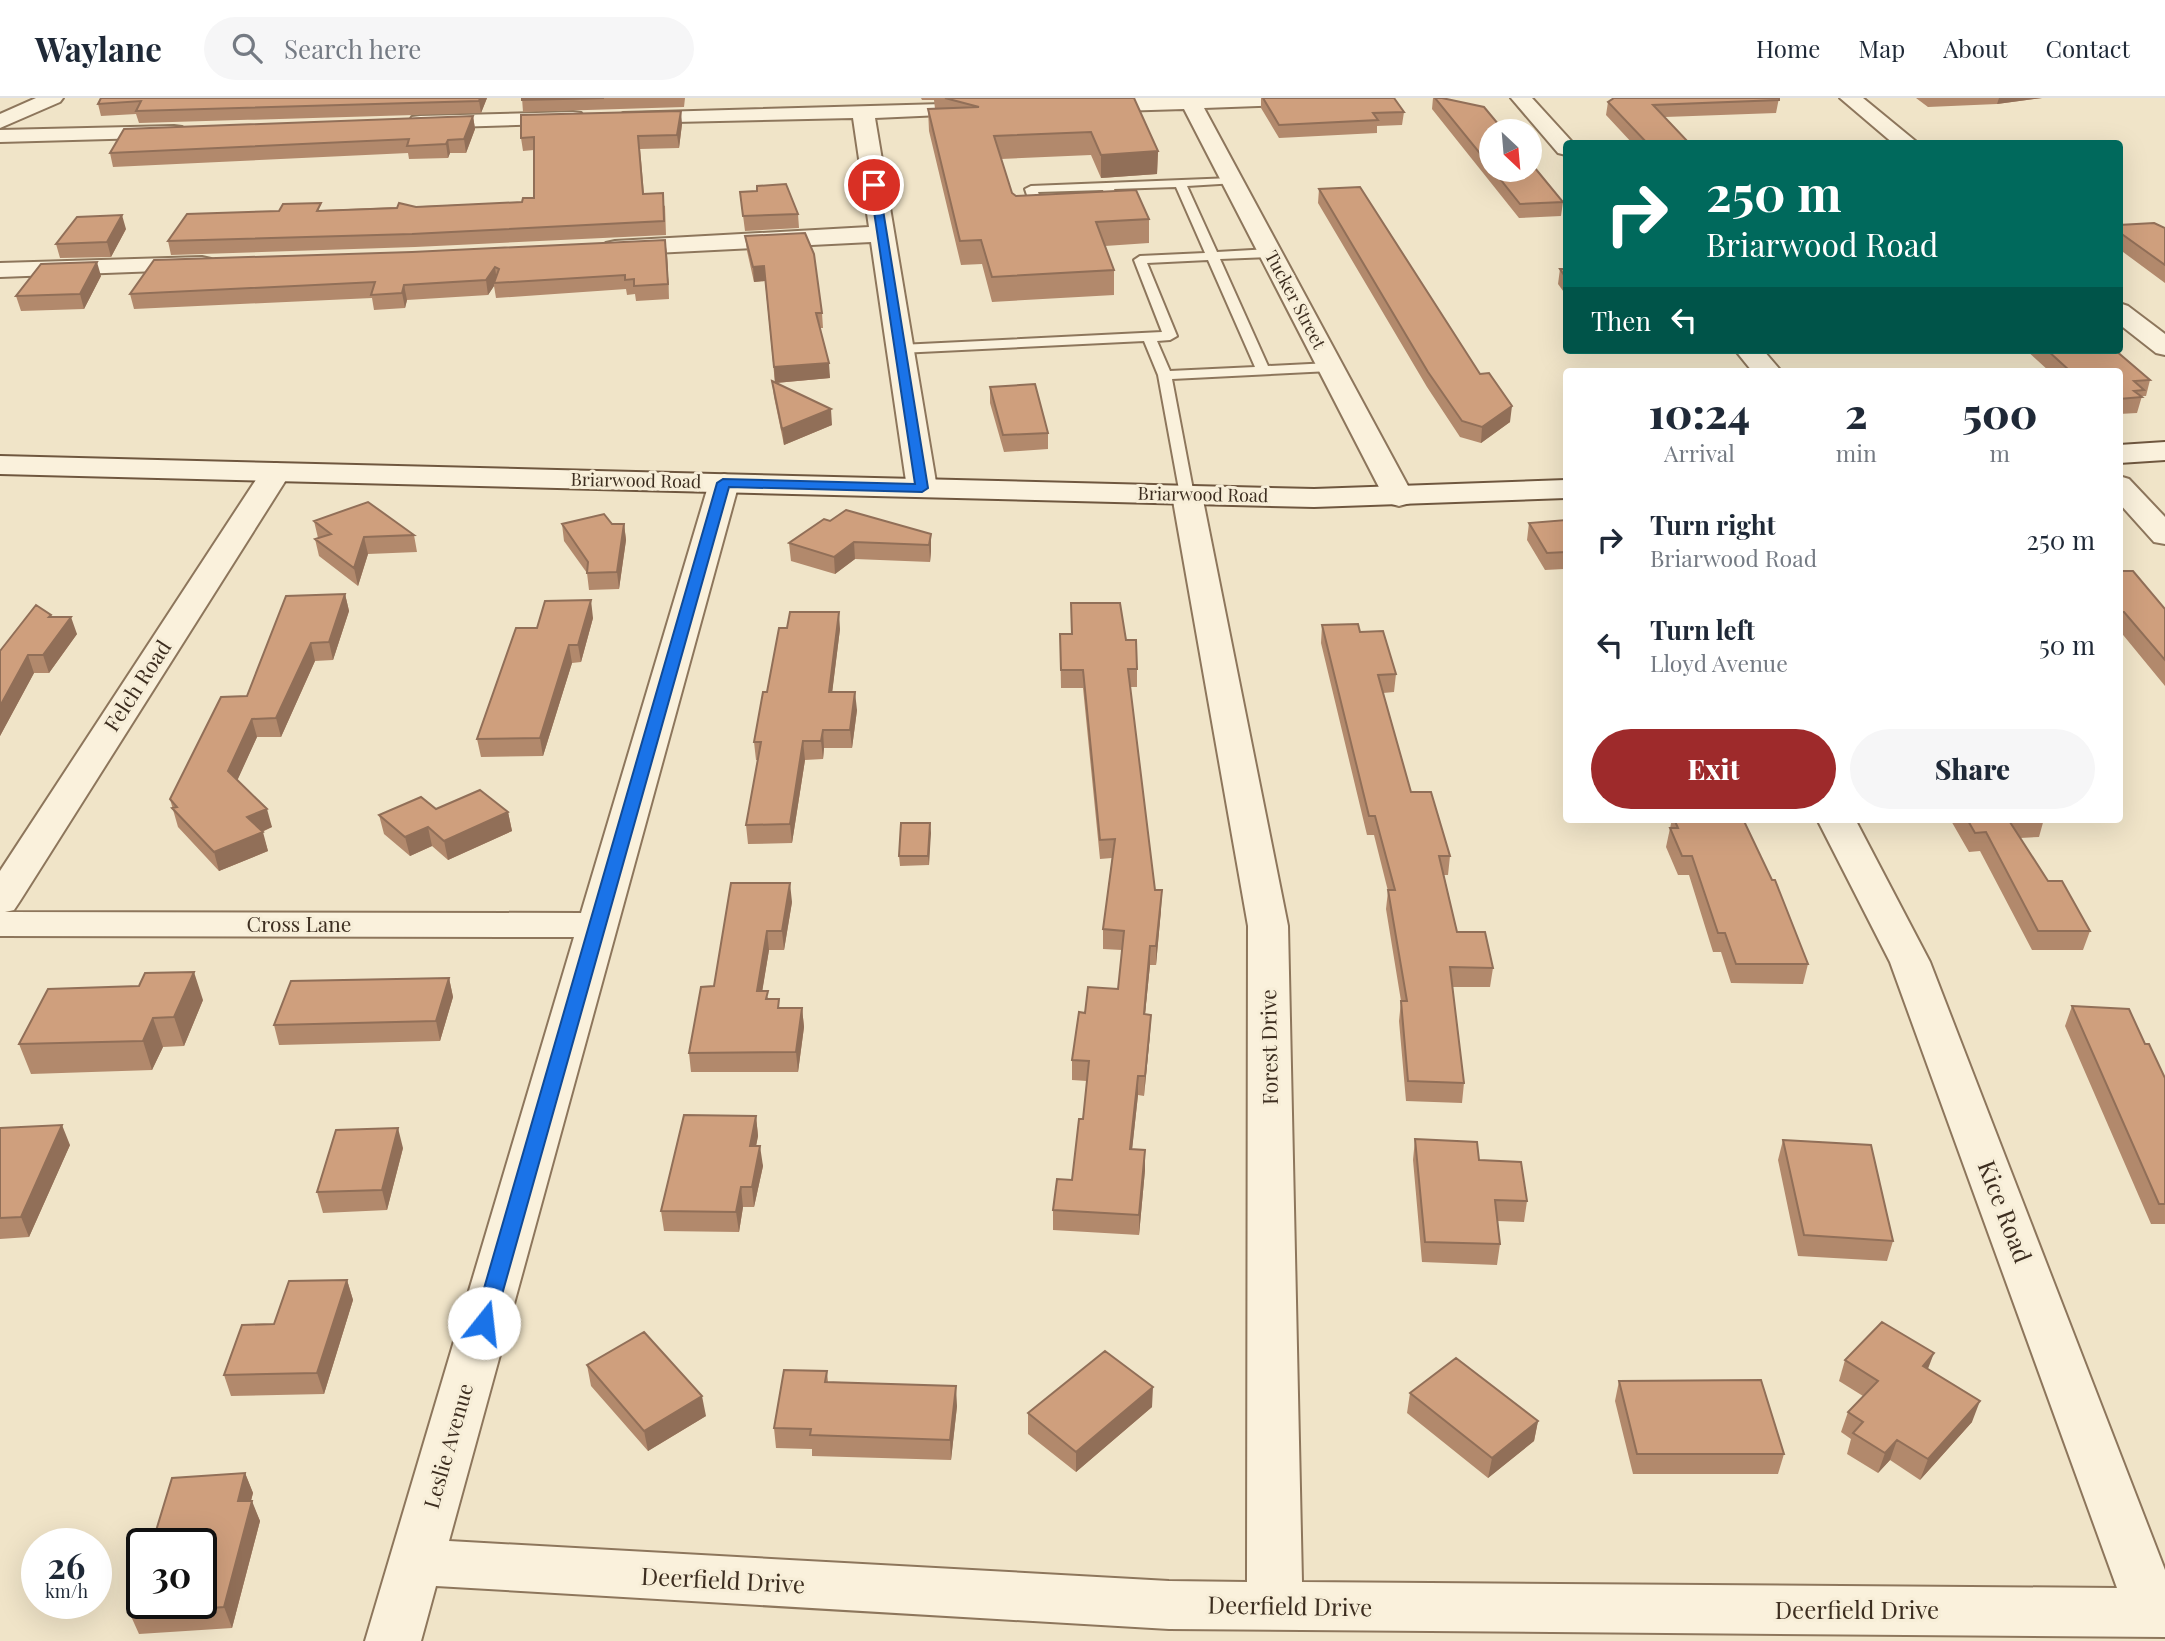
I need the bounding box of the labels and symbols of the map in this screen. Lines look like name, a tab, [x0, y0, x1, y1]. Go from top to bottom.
north arrow	[1479, 119, 1542, 182]
pin	[844, 155, 904, 215]
street label: Tucker Street	[1260, 246, 1332, 353]
street label: Briarwood Road	[570, 467, 702, 493]
street label: Briarwood Road	[1137, 481, 1269, 507]
street label: Felch Road	[96, 634, 176, 736]
street label: Cross Lane	[247, 909, 351, 937]
street label: Forest Drive	[1253, 989, 1283, 1105]
street label: Kice Road	[1972, 1156, 2040, 1267]
position arrow	[447, 1286, 521, 1360]
street label: Leslie Avenue	[416, 1380, 478, 1511]
speed limit sign: 30	[126, 1528, 217, 1619]
street label: Deerfield Drive	[640, 1559, 806, 1599]
street label: Deerfield Drive	[1207, 1588, 1373, 1622]
street label: Deerfield Drive	[1775, 1593, 1939, 1625]

